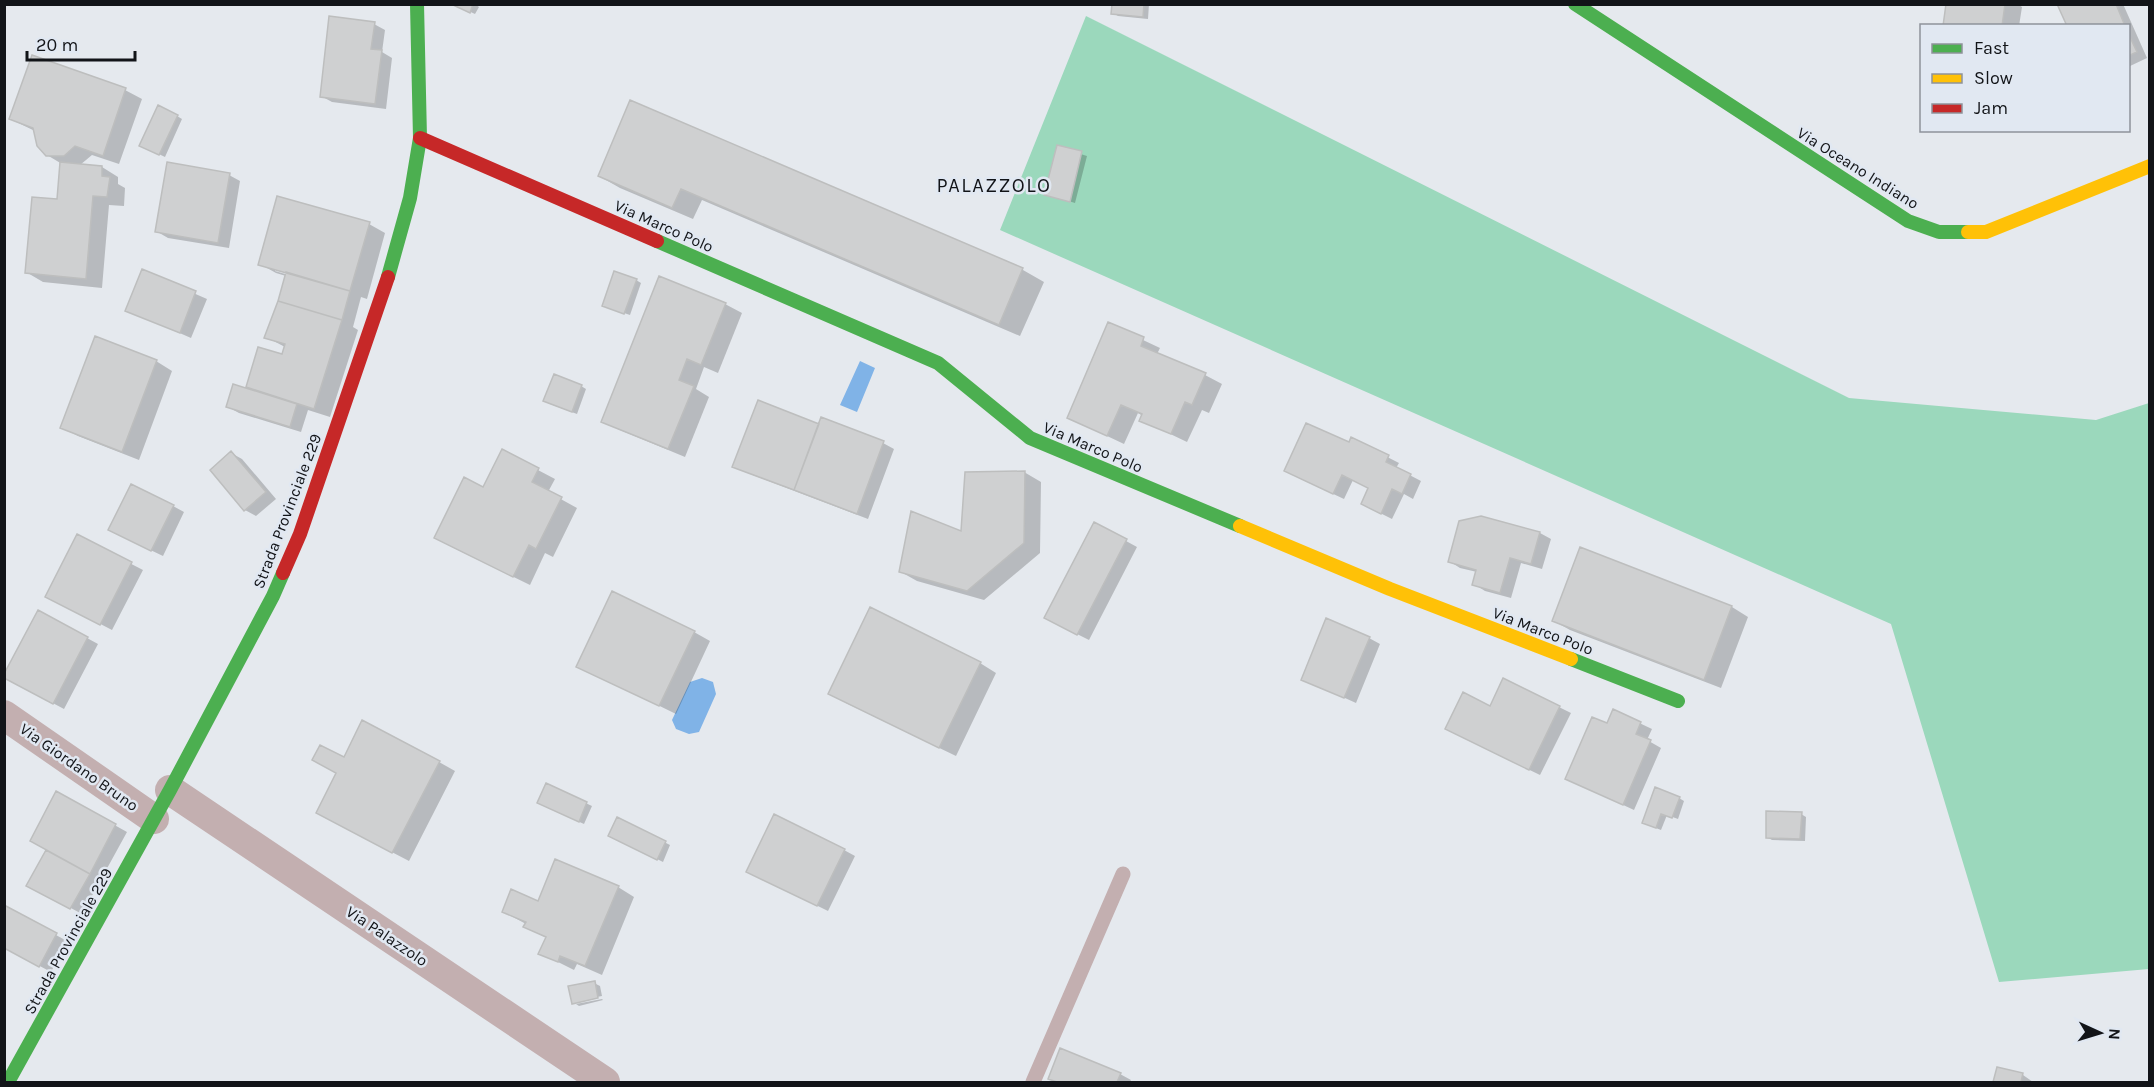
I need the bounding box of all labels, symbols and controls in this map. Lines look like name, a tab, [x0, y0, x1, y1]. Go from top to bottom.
scale bar	[27, 24, 135, 62]
legend	[1920, 24, 2130, 132]
text: 20 m	[36, 34, 78, 56]
text: Fast	[1974, 37, 2009, 59]
text: Slow	[1974, 67, 2013, 89]
text: Jam	[1974, 97, 2008, 119]
street label: Via Oceano Indiano	[1794, 123, 1922, 213]
district label: PALAZZOLO	[937, 174, 1051, 197]
street label: Via Marco Polo	[612, 196, 716, 256]
street label: Via Marco Polo	[1040, 418, 1146, 476]
street label: Strada Provinciale 229	[249, 431, 325, 591]
street label: Via Marco Polo	[1490, 603, 1596, 659]
street label: Via Giordano Bruno	[16, 719, 142, 815]
street label: Strada Provinciale 229	[20, 865, 116, 1017]
street label: Via Palazzolo	[343, 902, 431, 970]
north arrow	[2070, 1003, 2130, 1063]
text: N	[2105, 1028, 2124, 1040]

